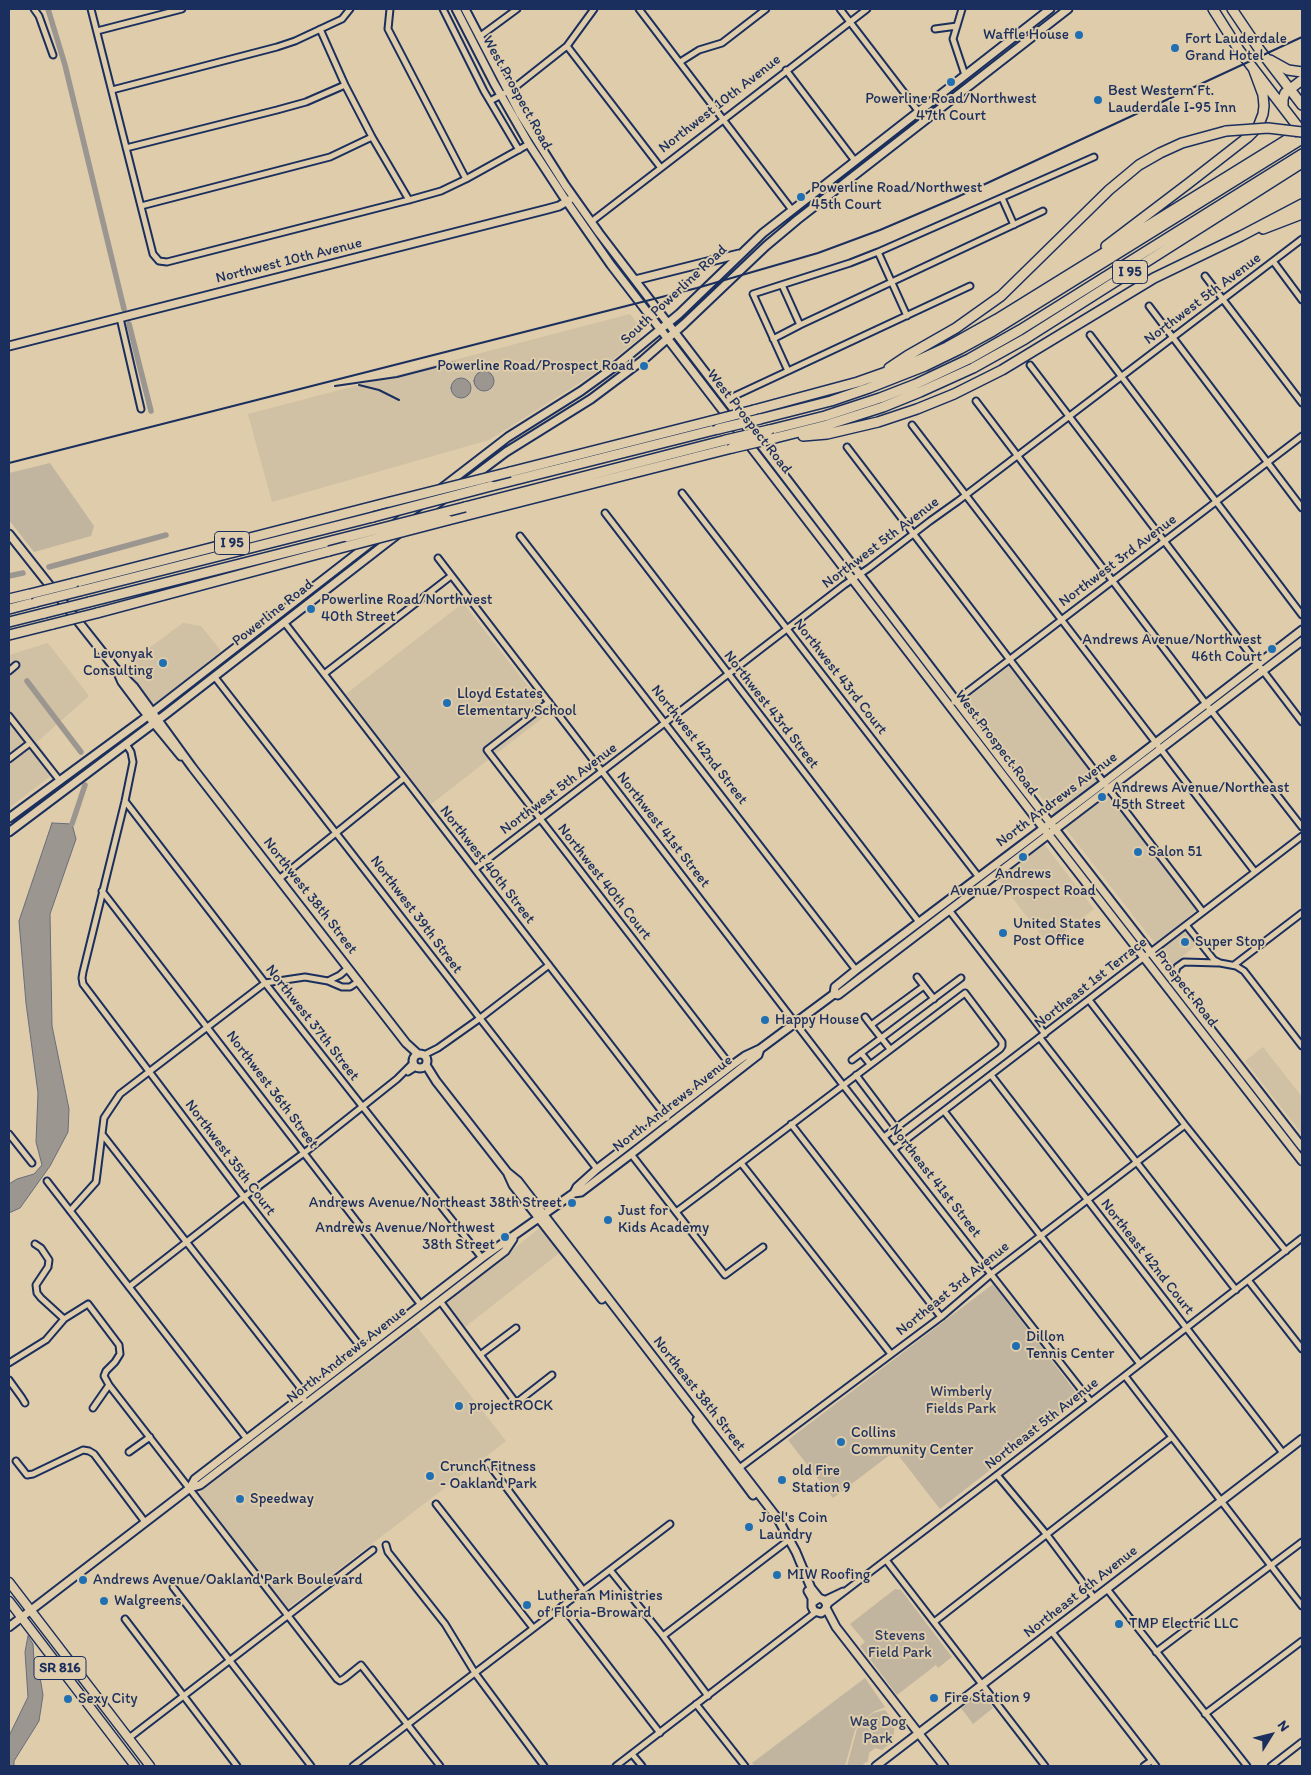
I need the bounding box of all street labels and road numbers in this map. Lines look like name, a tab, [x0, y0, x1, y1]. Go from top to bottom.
street label: West Prospect Road	[478, 33, 556, 153]
street label: Northwest 10th Avenue	[655, 51, 785, 157]
street label: Northwest 10th Avenue	[214, 234, 364, 288]
street label: South Powerline Road	[617, 241, 731, 349]
street label: Northwest 5th Avenue	[1141, 249, 1265, 349]
road number: I 95	[1112, 260, 1148, 284]
street label: West Prospect Road	[703, 366, 795, 478]
street label: Northwest 5th Avenue	[819, 493, 943, 593]
street label: Northwest 3rd Avenue	[1056, 511, 1180, 611]
road number: I 95	[214, 532, 250, 554]
street label: Powerline Road	[229, 576, 317, 650]
street label: Northwest 43rd Court	[789, 616, 891, 738]
street label: Northwest 43rd Street	[719, 647, 823, 773]
street label: Northwest 42nd Street	[647, 682, 751, 808]
street label: West Prospect Road	[950, 687, 1042, 799]
street label: Northwest 5th Avenue	[497, 739, 621, 839]
street label: North Andrews Avenue	[993, 749, 1121, 851]
street label: Northwest 41st Street	[612, 769, 714, 891]
street label: Northwest 40th Street	[435, 802, 539, 928]
street label: Northwest 40th Court	[553, 820, 655, 944]
street label: Northwest 38th Street	[259, 834, 361, 958]
street label: Northwest 39th Street	[366, 853, 466, 977]
street label: Northeast 1st Terrace	[1031, 933, 1151, 1033]
street label: Prospect Road	[1151, 947, 1221, 1031]
street label: Northwest 37th Street	[261, 961, 363, 1085]
street label: Northwest 36th Street	[222, 1028, 322, 1152]
street label: North Andrews Avenue	[609, 1052, 737, 1156]
street label: Northwest 35th Court	[181, 1097, 279, 1219]
street label: Northeast 41st Street	[885, 1121, 985, 1241]
street label: Northeast 42nd Court	[1096, 1196, 1198, 1318]
street label: Northeast 3rd Avenue	[893, 1238, 1013, 1340]
street label: North Andrews Avenue	[283, 1303, 411, 1407]
street label: Northeast 38th Street	[649, 1333, 749, 1455]
street label: Northeast 5th Avenue	[982, 1374, 1102, 1474]
street label: Northeast 6th Avenue	[1021, 1542, 1141, 1642]
road number: SR 816	[34, 1656, 86, 1680]

